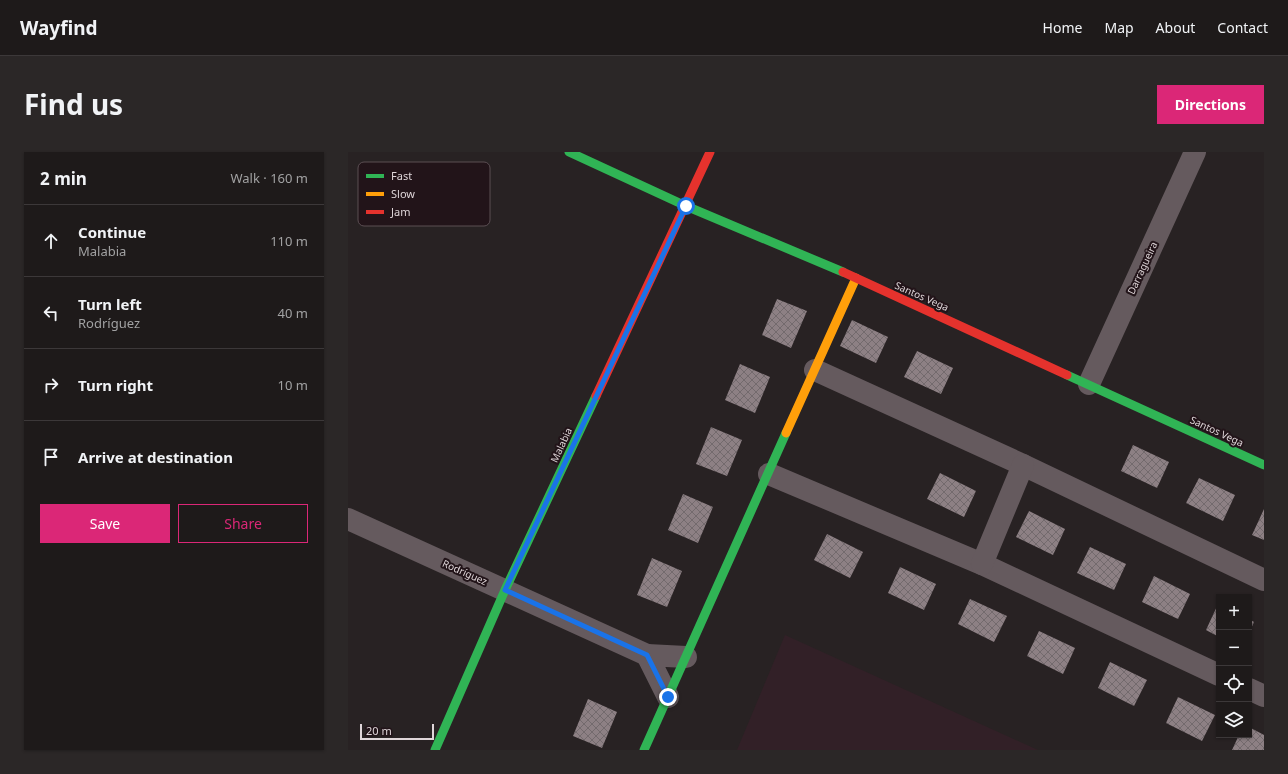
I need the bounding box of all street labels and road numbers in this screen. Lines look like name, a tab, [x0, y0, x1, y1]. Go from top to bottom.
street label: Darragueira	[1124, 239, 1160, 297]
street label: Santos Vega	[893, 278, 951, 314]
street label: Santos Vega	[1188, 412, 1246, 450]
street label: Malabia	[547, 425, 575, 465]
street label: Rodríguez	[440, 556, 490, 588]

